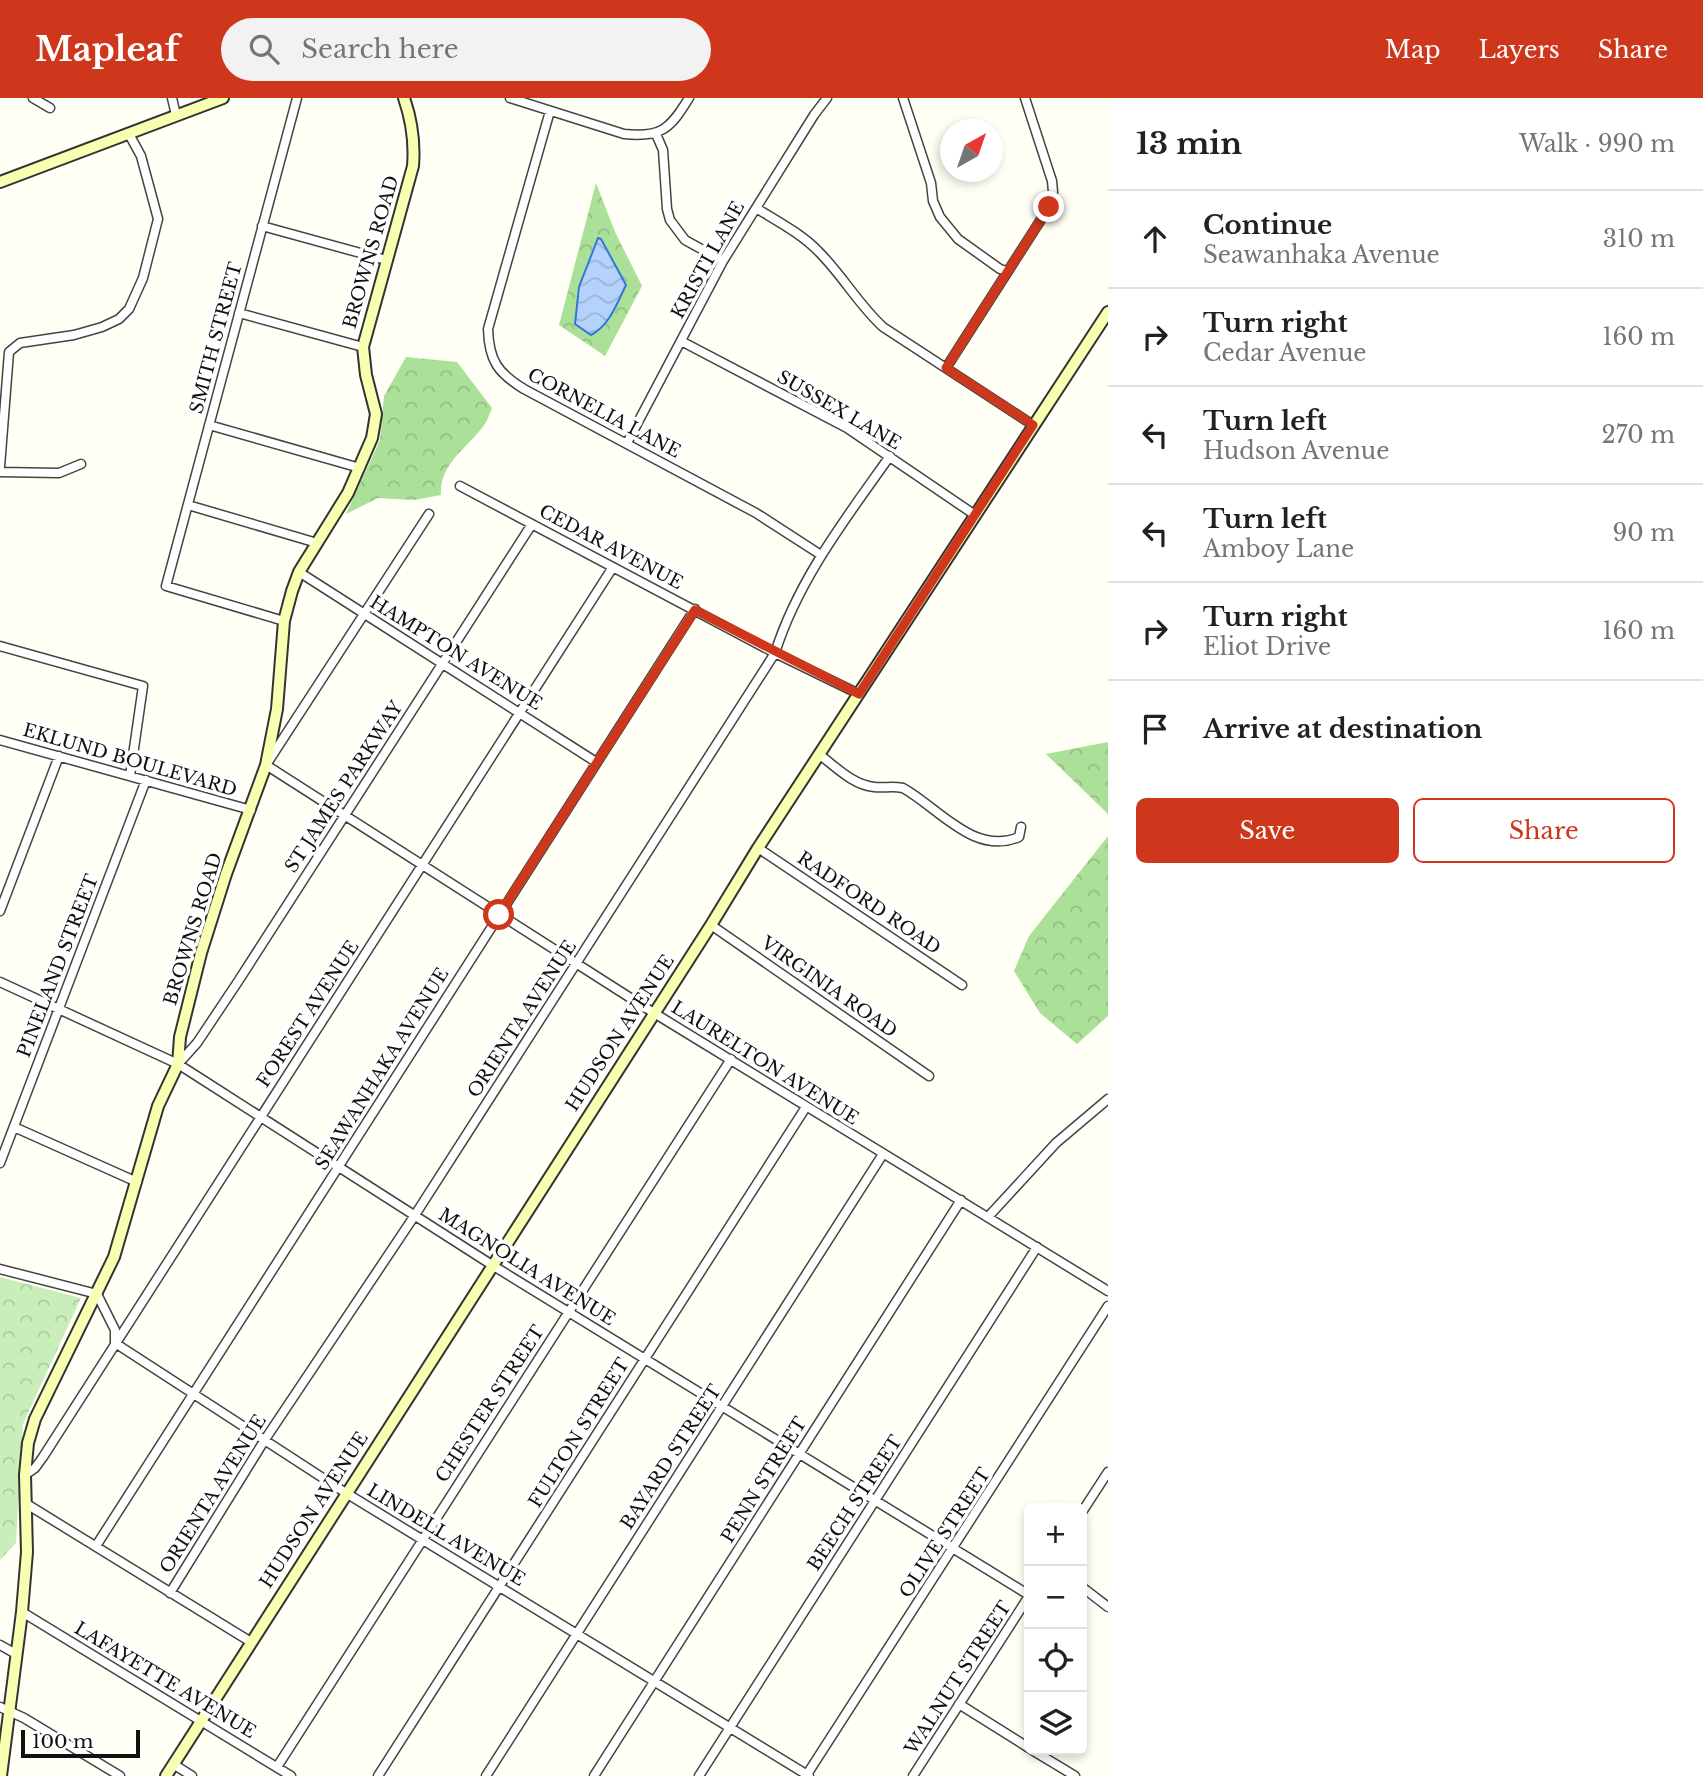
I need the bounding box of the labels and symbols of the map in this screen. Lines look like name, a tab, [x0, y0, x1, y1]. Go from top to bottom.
north arrow	[940, 119, 1003, 182]
street label: BROWNS ROAD	[339, 173, 403, 331]
route end	[1033, 191, 1064, 222]
street label: KRISTI LANE	[667, 198, 749, 322]
street label: SMITH STREET	[185, 259, 247, 416]
street label: CORNELIA LANE	[524, 363, 684, 463]
street label: SUSSEX LANE	[773, 366, 905, 454]
street label: CEDAR AVENUE	[535, 500, 687, 594]
street label: HAMPTON AVENUE	[366, 591, 546, 715]
street label: ST JAMES PARKWAY	[280, 696, 408, 877]
street label: EKLUND BOULEVARD	[20, 719, 240, 801]
street label: RADFORD ROAD	[793, 847, 945, 959]
street label: BROWNS ROAD	[159, 850, 227, 1008]
street label: PINELAND STREET	[13, 871, 103, 1061]
route start	[483, 899, 514, 930]
street label: VIRGINIA ROAD	[756, 931, 901, 1042]
street label: ORIENTA AVENUE	[463, 936, 581, 1102]
street label: FOREST AVENUE	[252, 937, 364, 1091]
street label: HUDSON AVENUE	[561, 951, 679, 1115]
street label: SEAWANHAKA AVENUE	[311, 964, 453, 1174]
street label: LAURELTON AVENUE	[667, 996, 863, 1130]
street label: MAGNOLIA AVENUE	[435, 1204, 619, 1330]
street label: CHESTER STREET	[431, 1321, 549, 1487]
street label: FULTON STREET	[524, 1354, 634, 1512]
street label: BAYARD STREET	[616, 1380, 726, 1533]
street label: ORIENTA AVENUE	[155, 1411, 271, 1577]
street label: PENN STREET	[717, 1413, 812, 1547]
street label: HUDSON AVENUE	[255, 1428, 373, 1592]
street label: BEECH STREET	[803, 1431, 907, 1575]
street label: OLIVE STREET	[895, 1463, 995, 1602]
street label: LINDELL AVENUE	[363, 1479, 529, 1591]
street label: WALNUT STREET	[900, 1597, 1016, 1760]
street label: LAFAYETTE AVENUE	[70, 1617, 260, 1743]
scale bar	[21, 1727, 140, 1759]

